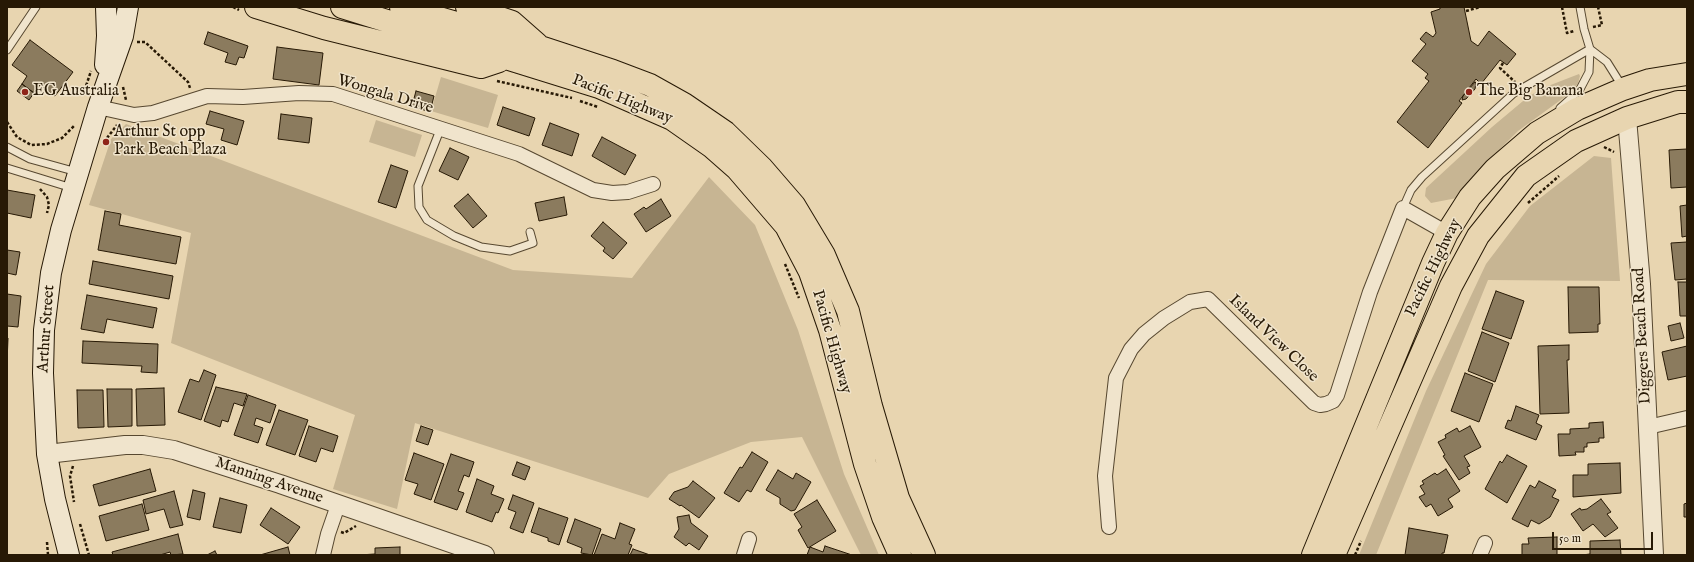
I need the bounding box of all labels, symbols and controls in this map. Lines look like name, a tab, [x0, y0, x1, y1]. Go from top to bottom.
street label: Wongala Drive	[335, 71, 435, 119]
street label: Pacific Highway	[569, 71, 675, 129]
place label: EG Australia	[33, 82, 119, 102]
place label: The Big Banana	[1477, 82, 1583, 102]
marker: EG Australia	[20, 87, 30, 97]
marker: The Big Banana	[1464, 87, 1474, 97]
place label: Arthur St opp Park Beach Plaza	[114, 123, 227, 161]
marker: Arthur St opp Park Beach Plaza	[101, 137, 111, 147]
street label: Pacific Highway	[1402, 216, 1466, 320]
street label: Diggers Beach Road	[1630, 267, 1656, 405]
street label: Arthur Street	[34, 284, 60, 374]
street label: Pacific Highway	[807, 288, 855, 396]
street label: Island View Close	[1224, 291, 1322, 387]
street label: Manning Avenue	[213, 454, 325, 508]
scale bar	[1554, 524, 1655, 550]
text: 50 m	[1559, 531, 1581, 546]

